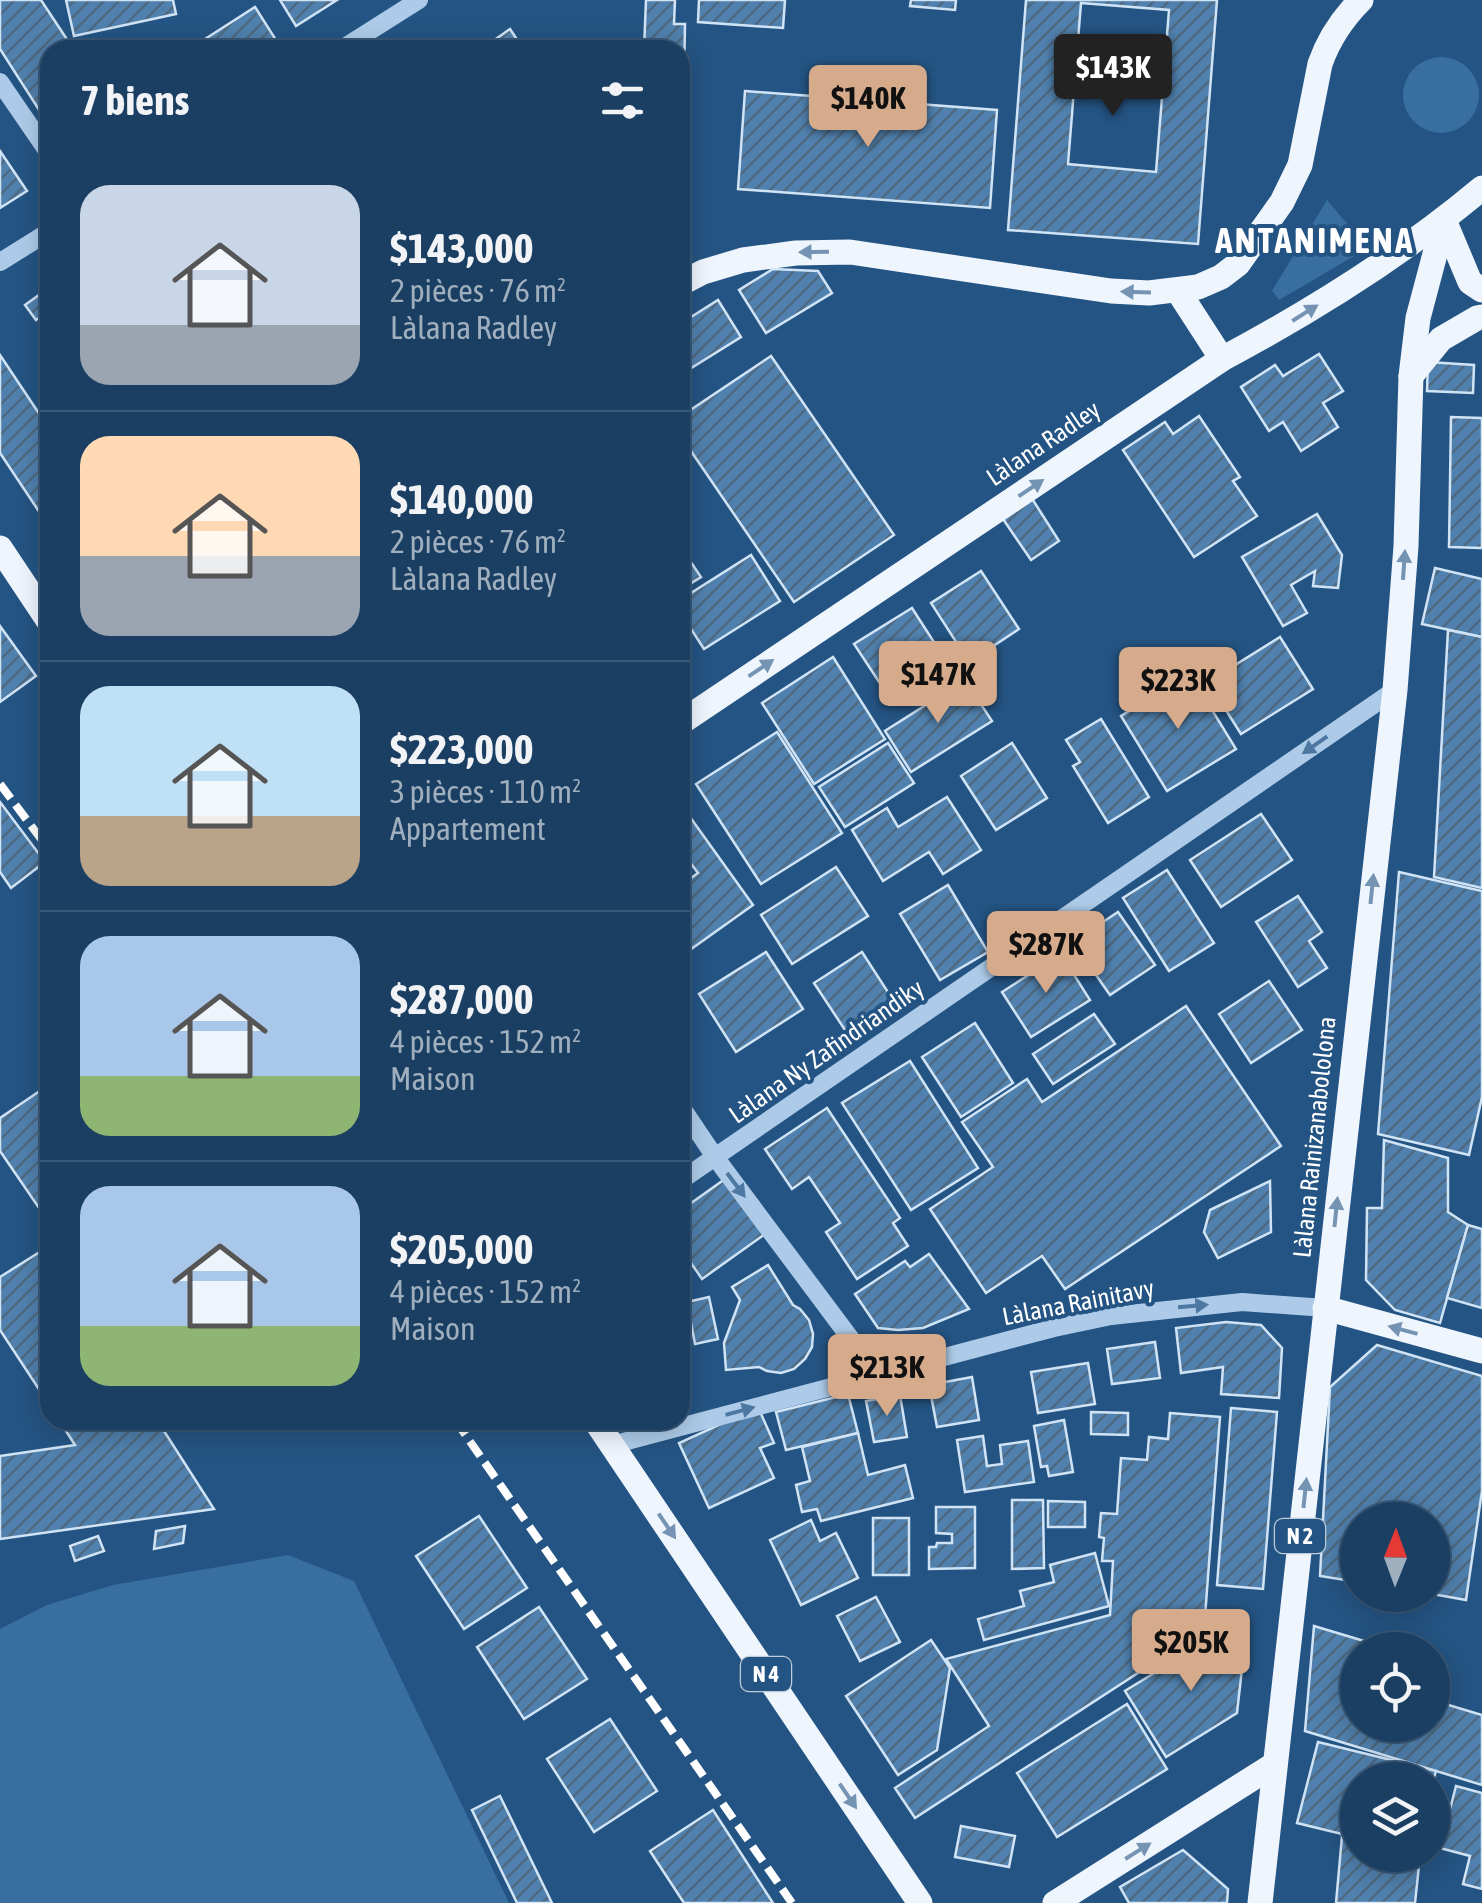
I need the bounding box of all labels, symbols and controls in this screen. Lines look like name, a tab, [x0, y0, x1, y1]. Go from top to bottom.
pin: $143K	[1043, 34, 1183, 119]
text: $143K	[1076, 48, 1150, 85]
pin: $140K	[798, 65, 938, 150]
icon: filters	[595, 73, 650, 128]
text: 7 biens	[80, 76, 189, 124]
text: $140K	[831, 79, 905, 116]
district label: ANTANIMENA	[1214, 220, 1415, 260]
text: $143,000	[390, 224, 534, 272]
icon: home	[160, 225, 280, 345]
one-way arrow	[797, 245, 829, 261]
text: 2 pièces · 76 m²	[390, 272, 566, 309]
one-way arrow	[1119, 284, 1151, 300]
one-way arrow	[1291, 305, 1319, 323]
text: Làlana Radley	[390, 309, 557, 346]
street label: Làlana Radley	[981, 395, 1105, 491]
text: $140,000	[390, 475, 534, 523]
icon: home	[160, 476, 280, 596]
one-way arrow	[1017, 479, 1045, 497]
text: 2 pièces · 76 m²	[390, 523, 566, 560]
one-way arrow	[1397, 549, 1413, 581]
text: Làlana Radley	[390, 560, 557, 597]
pin: $147K	[868, 641, 1008, 726]
pin: $223K	[1108, 647, 1248, 732]
text: $147K	[901, 655, 975, 692]
one-way arrow	[747, 660, 775, 678]
text: $223K	[1141, 661, 1215, 698]
text: $223,000	[390, 725, 534, 773]
icon: home	[160, 726, 280, 846]
one-way arrow	[1301, 735, 1328, 754]
text: 3 pièces · 110 m²	[390, 773, 581, 810]
text: Appartement	[390, 810, 546, 847]
one-way arrow	[1364, 872, 1380, 904]
pin: $287K	[976, 911, 1116, 996]
text: $287K	[1009, 925, 1083, 962]
street label: Làlana Ny Zafindriandiky	[724, 973, 928, 1129]
text: $287,000	[390, 975, 534, 1023]
icon: home	[160, 976, 280, 1096]
street label: Làlana Rainizanabololona	[1287, 1015, 1341, 1259]
text: 4 pièces · 152 m²	[390, 1023, 581, 1060]
text: Maison	[390, 1060, 476, 1097]
one-way arrow	[726, 1172, 745, 1198]
one-way arrow	[1328, 1195, 1344, 1227]
text: $205,000	[390, 1225, 534, 1273]
icon: home	[160, 1226, 280, 1346]
text: 4 pièces · 152 m²	[390, 1273, 581, 1310]
street label: Làlana Rainitavy	[1000, 1274, 1156, 1330]
one-way arrow	[1177, 1298, 1209, 1314]
text: Maison	[390, 1310, 476, 1347]
one-way arrow	[1388, 1322, 1418, 1337]
pin: $213K	[817, 1334, 957, 1419]
text: $213K	[850, 1348, 924, 1385]
one-way arrow	[725, 1402, 756, 1418]
one-way arrow	[1297, 1476, 1313, 1508]
north arrow	[1340, 1502, 1450, 1612]
map controls	[1340, 1502, 1450, 1872]
one-way arrow	[657, 1513, 676, 1540]
road number: N 2	[1275, 1519, 1325, 1553]
pin: $205K	[1121, 1609, 1261, 1694]
text: $205K	[1154, 1623, 1228, 1660]
button: locate	[1340, 1632, 1450, 1742]
road number: N 4	[741, 1657, 791, 1691]
button: layers	[1340, 1762, 1450, 1872]
one-way arrow	[838, 1782, 857, 1810]
one-way arrow	[1124, 1842, 1152, 1860]

